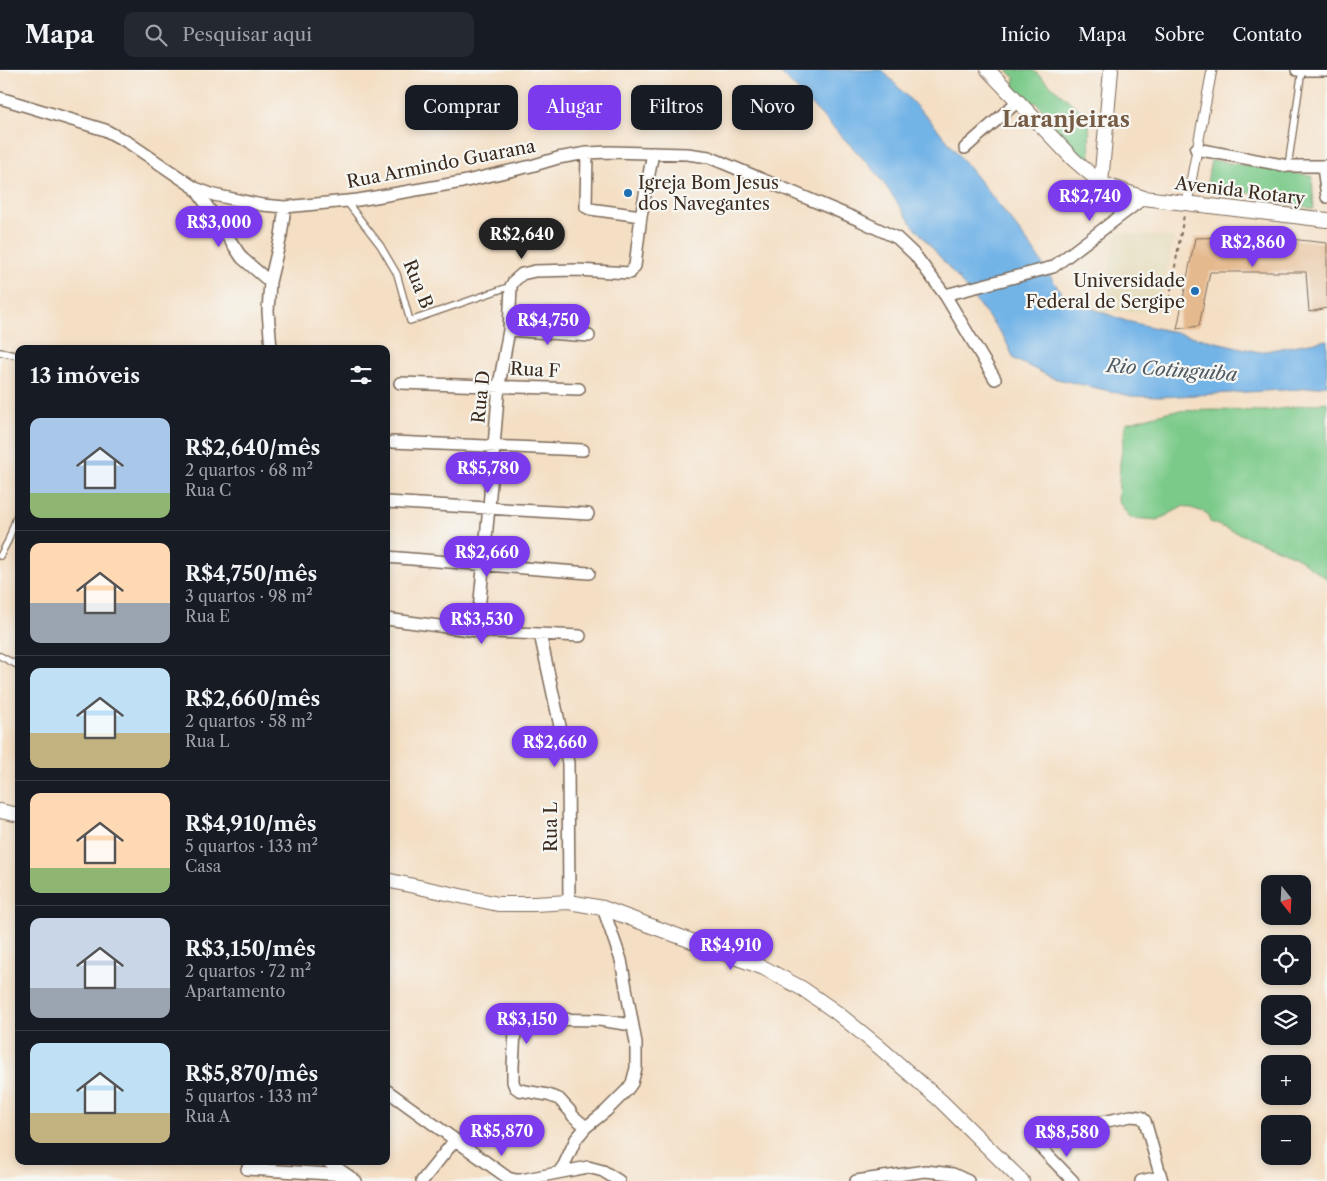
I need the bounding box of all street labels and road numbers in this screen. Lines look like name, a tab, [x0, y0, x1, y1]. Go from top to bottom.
street label: Rua Armindo Guarana	[345, 135, 538, 193]
street label: Avenida Rotary	[1173, 172, 1307, 210]
street label: Rua B	[398, 256, 438, 312]
street label: Rua F	[509, 358, 561, 382]
street label: Rua D	[467, 370, 495, 424]
street label: Rua L	[540, 802, 562, 852]

